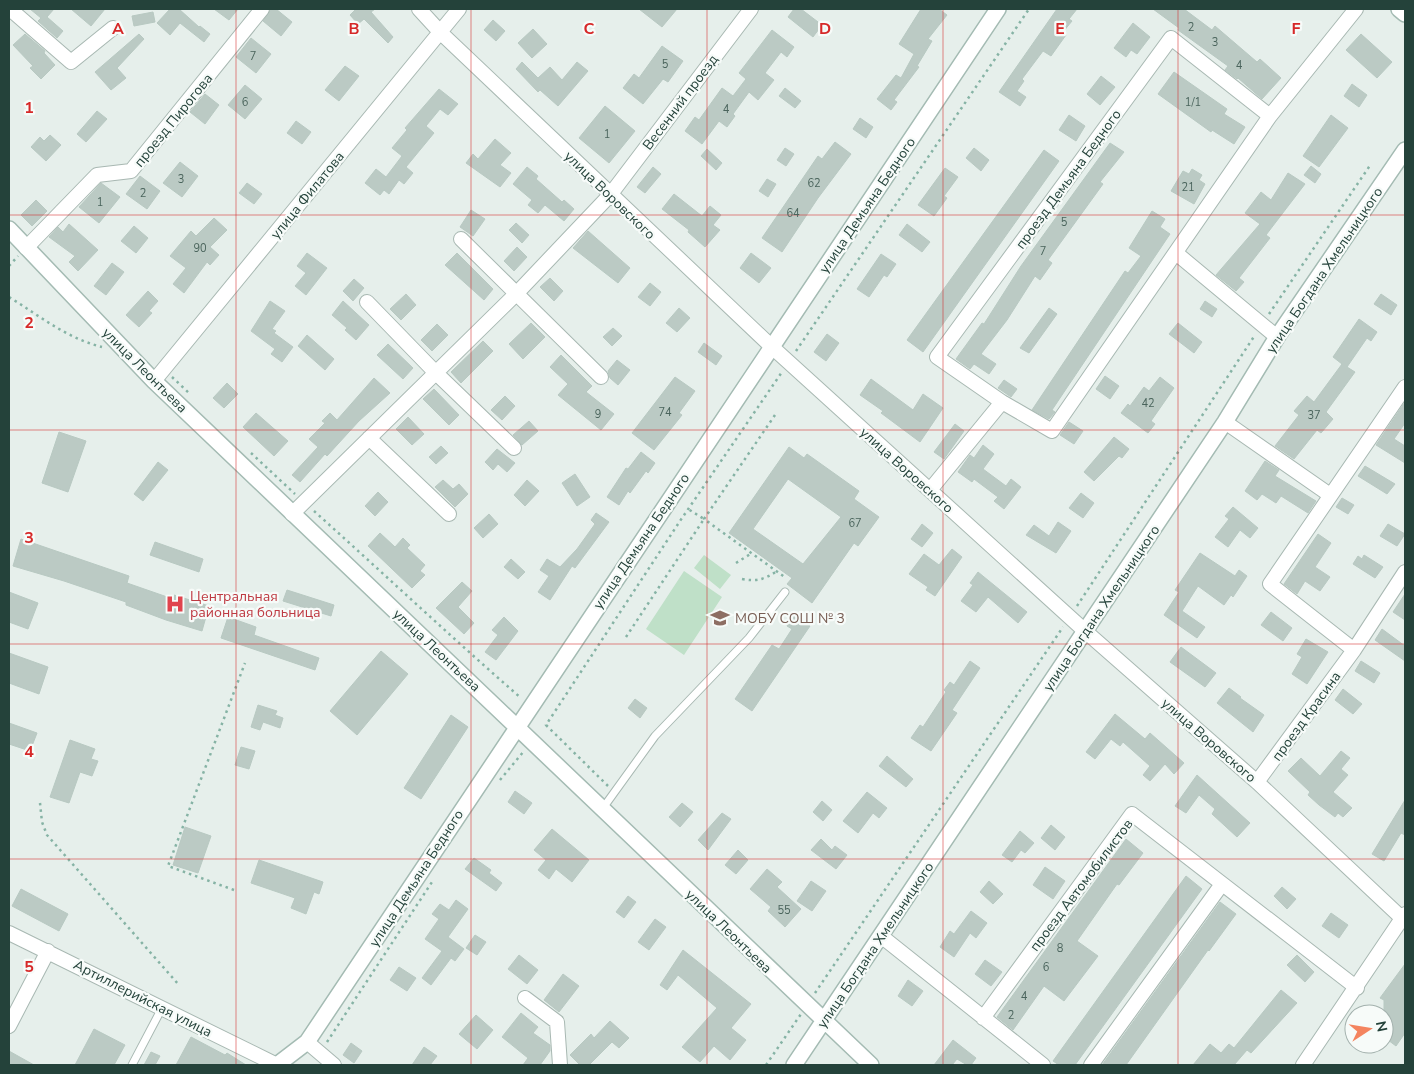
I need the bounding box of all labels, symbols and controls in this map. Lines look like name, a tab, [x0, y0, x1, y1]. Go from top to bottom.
text: A	[112, 18, 124, 40]
text: B	[348, 18, 360, 40]
text: C	[584, 18, 595, 40]
text: D	[819, 18, 831, 40]
text: E	[1055, 18, 1065, 40]
text: F	[1292, 18, 1301, 40]
house number: 2	[1188, 20, 1194, 35]
house number: 3	[1212, 35, 1218, 50]
house number: 7	[250, 49, 256, 64]
street label: Весенний проезд	[638, 51, 723, 154]
house number: 5	[662, 57, 669, 72]
house number: 4	[1236, 58, 1243, 73]
street label: проезд Пирогова	[130, 70, 217, 171]
house number: 6	[242, 95, 249, 110]
house number: 1/1	[1185, 95, 1201, 110]
text: 1	[24, 97, 34, 119]
house number: 4	[723, 102, 730, 117]
street label: проезд Демьяна Бедного	[1011, 105, 1126, 253]
house number: 1	[604, 127, 610, 142]
street label: улица Демьяна Бедного	[815, 134, 920, 277]
street label: улица Воровского	[560, 147, 659, 244]
street label: улица Филатова	[266, 148, 349, 243]
house number: 3	[178, 172, 184, 187]
house number: 62	[807, 176, 821, 191]
house number: 21	[1181, 180, 1195, 195]
street label: улица Богдана Хмельницкого	[1262, 183, 1387, 357]
house number: 2	[140, 186, 146, 201]
house number: 1	[97, 195, 103, 210]
house number: 64	[786, 206, 800, 221]
house number: 5	[1061, 215, 1068, 230]
house number: 90	[193, 241, 207, 256]
house number: 7	[1040, 244, 1046, 259]
text: 2	[24, 312, 34, 334]
street label: улица Леонтьева	[98, 324, 191, 417]
house number: 42	[1141, 396, 1155, 411]
house number: 74	[658, 405, 672, 420]
house number: 9	[595, 407, 601, 422]
house number: 37	[1307, 408, 1321, 423]
street label: улица Воровского	[856, 423, 958, 518]
street label: улица Демьяна Бедного	[589, 470, 694, 613]
house number: 67	[848, 516, 862, 531]
street label: улица Богдана Хмельницкого	[1039, 521, 1164, 695]
text: 3	[24, 527, 34, 549]
place label: Центральная районная больница	[190, 587, 321, 622]
hospital icon: Центральная районная больница	[164, 593, 186, 615]
street label: улица Леонтьева	[389, 605, 485, 696]
school or university icon: МОБУ СОШ № 3	[709, 607, 731, 629]
place label: МОБУ СОШ № 3	[735, 609, 845, 628]
street label: проезд Красина	[1267, 668, 1345, 765]
street label: улица Воровского	[1157, 694, 1260, 787]
text: 4	[24, 741, 34, 763]
street label: улица Демьяна Бедного	[365, 806, 468, 951]
street label: проезд Автомобилистов	[1025, 815, 1138, 955]
street label: улица Богдана Хмельницкого	[813, 858, 938, 1032]
street label: улица Леонтьева	[681, 885, 776, 978]
house number: 55	[777, 903, 791, 918]
house number: 8	[1057, 941, 1064, 956]
street label: Артиллерийская улица	[70, 955, 215, 1042]
text: 5	[24, 956, 34, 978]
house number: 6	[1043, 960, 1050, 975]
house number: 4	[1021, 989, 1028, 1004]
north arrow	[1344, 1004, 1394, 1054]
house number: 2	[1008, 1008, 1014, 1023]
text: N	[1371, 1019, 1392, 1034]

